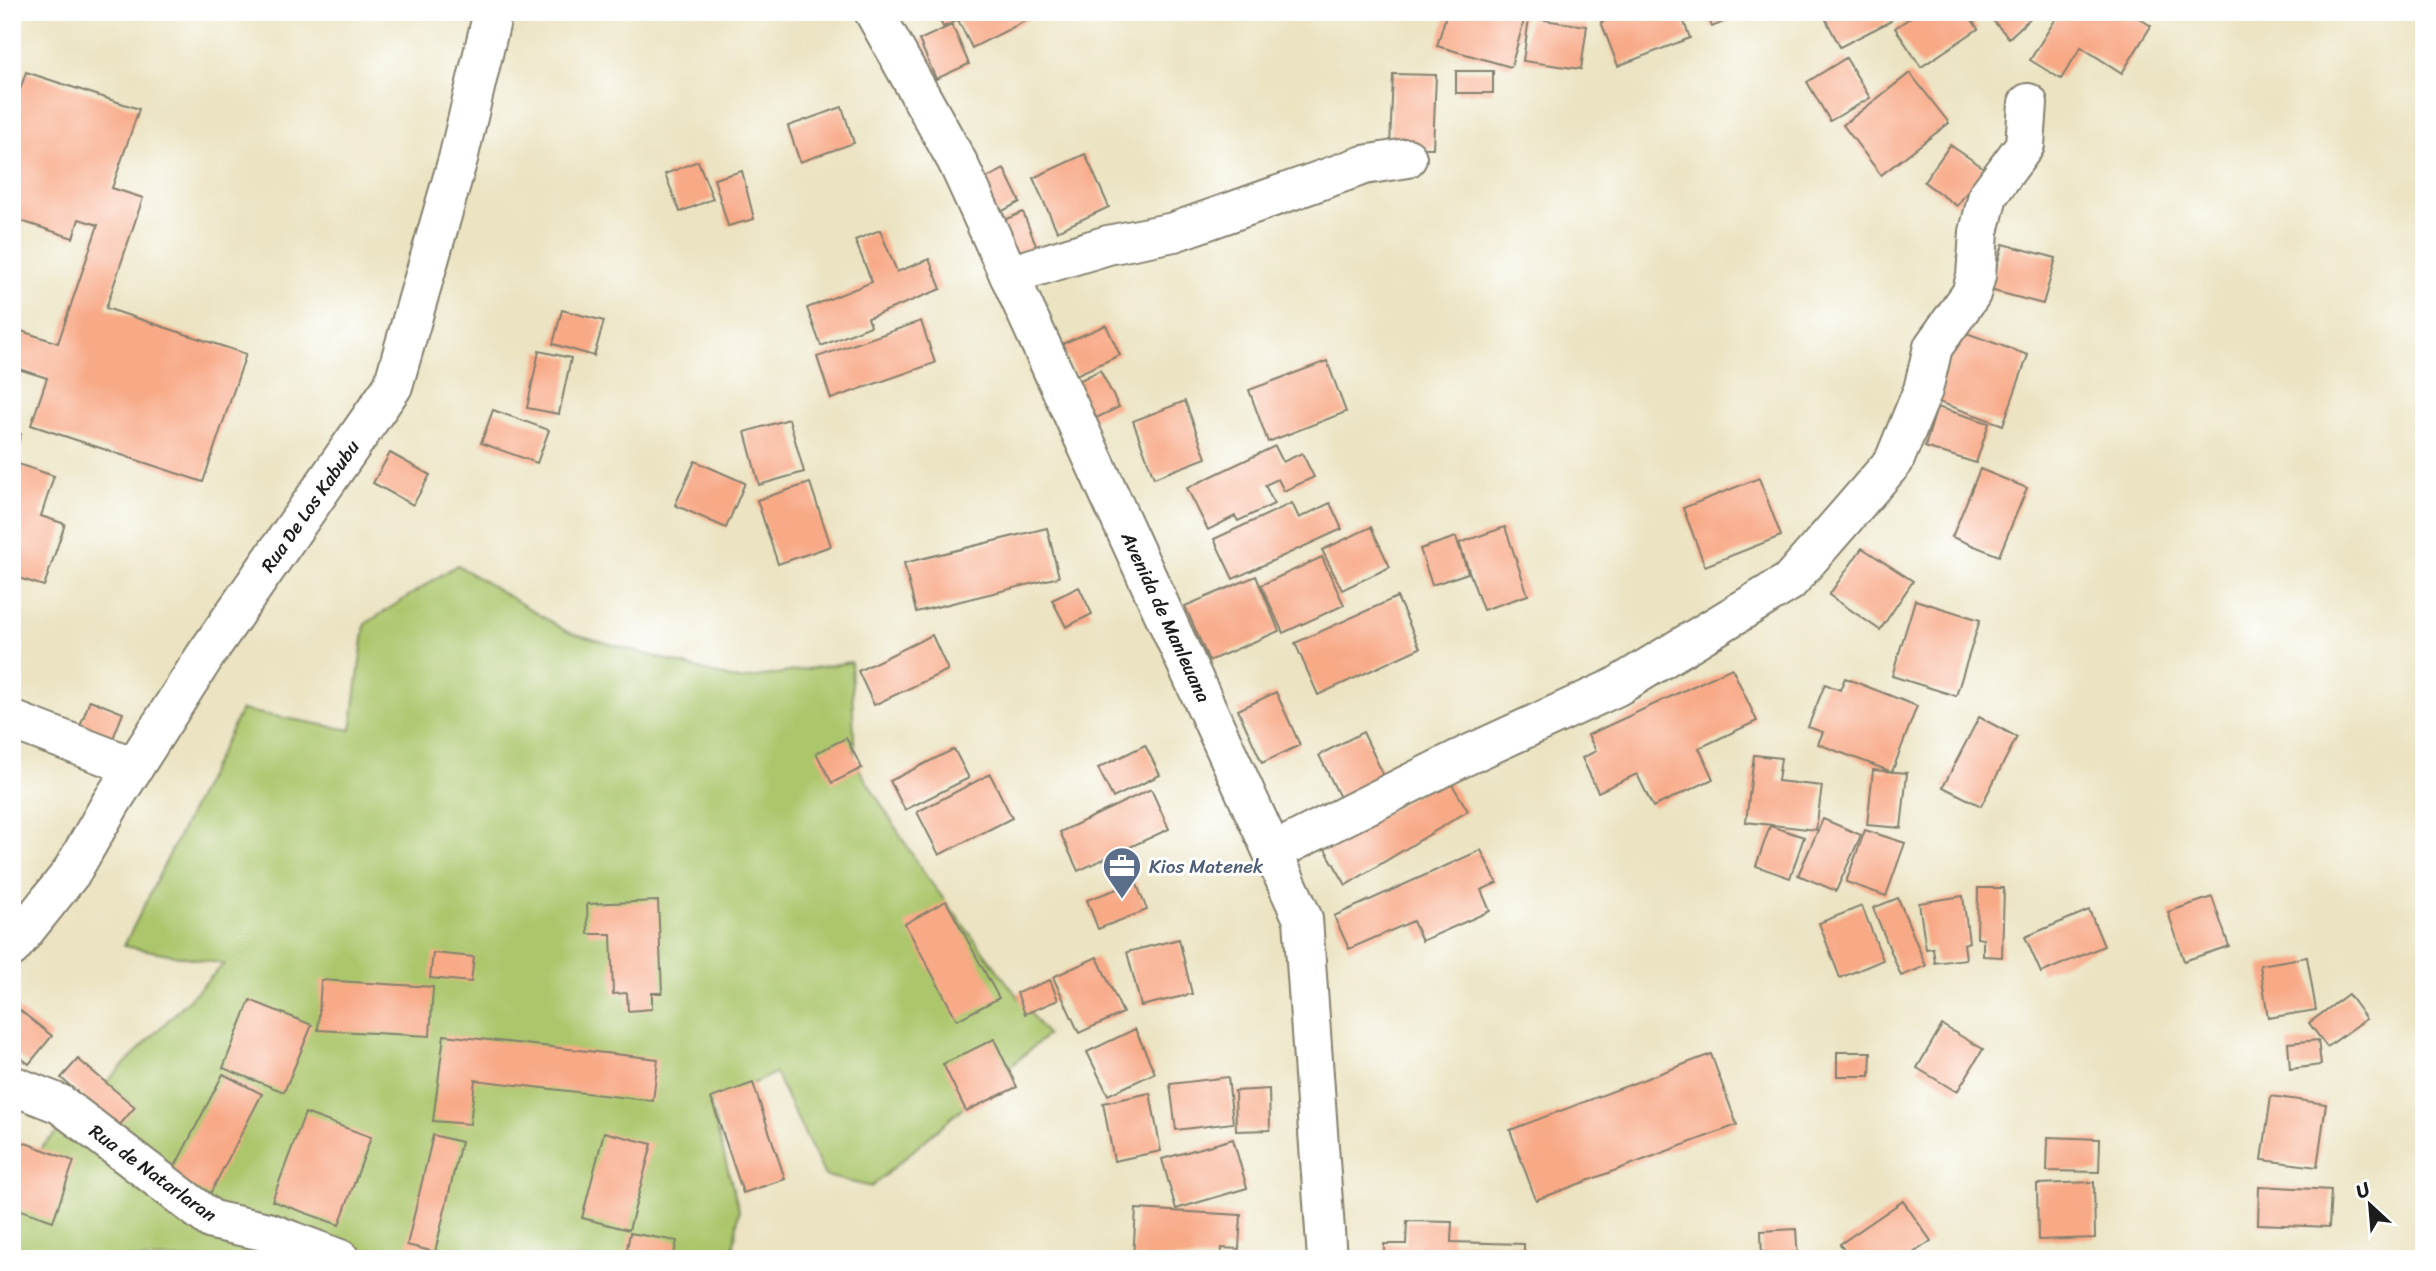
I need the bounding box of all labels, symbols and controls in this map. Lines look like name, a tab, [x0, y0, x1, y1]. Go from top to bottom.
street label: Rua De Los Kabubu	[252, 433, 368, 579]
street label: Avenida de Manleuana	[1112, 525, 1220, 708]
office icon: Kios Matenek	[1101, 845, 1143, 900]
place label: Kios Matenek	[1149, 850, 1264, 883]
street label: Rua de Natarlaran	[82, 1115, 224, 1231]
north arrow	[2334, 1170, 2404, 1240]
text: U	[2350, 1172, 2377, 1208]

